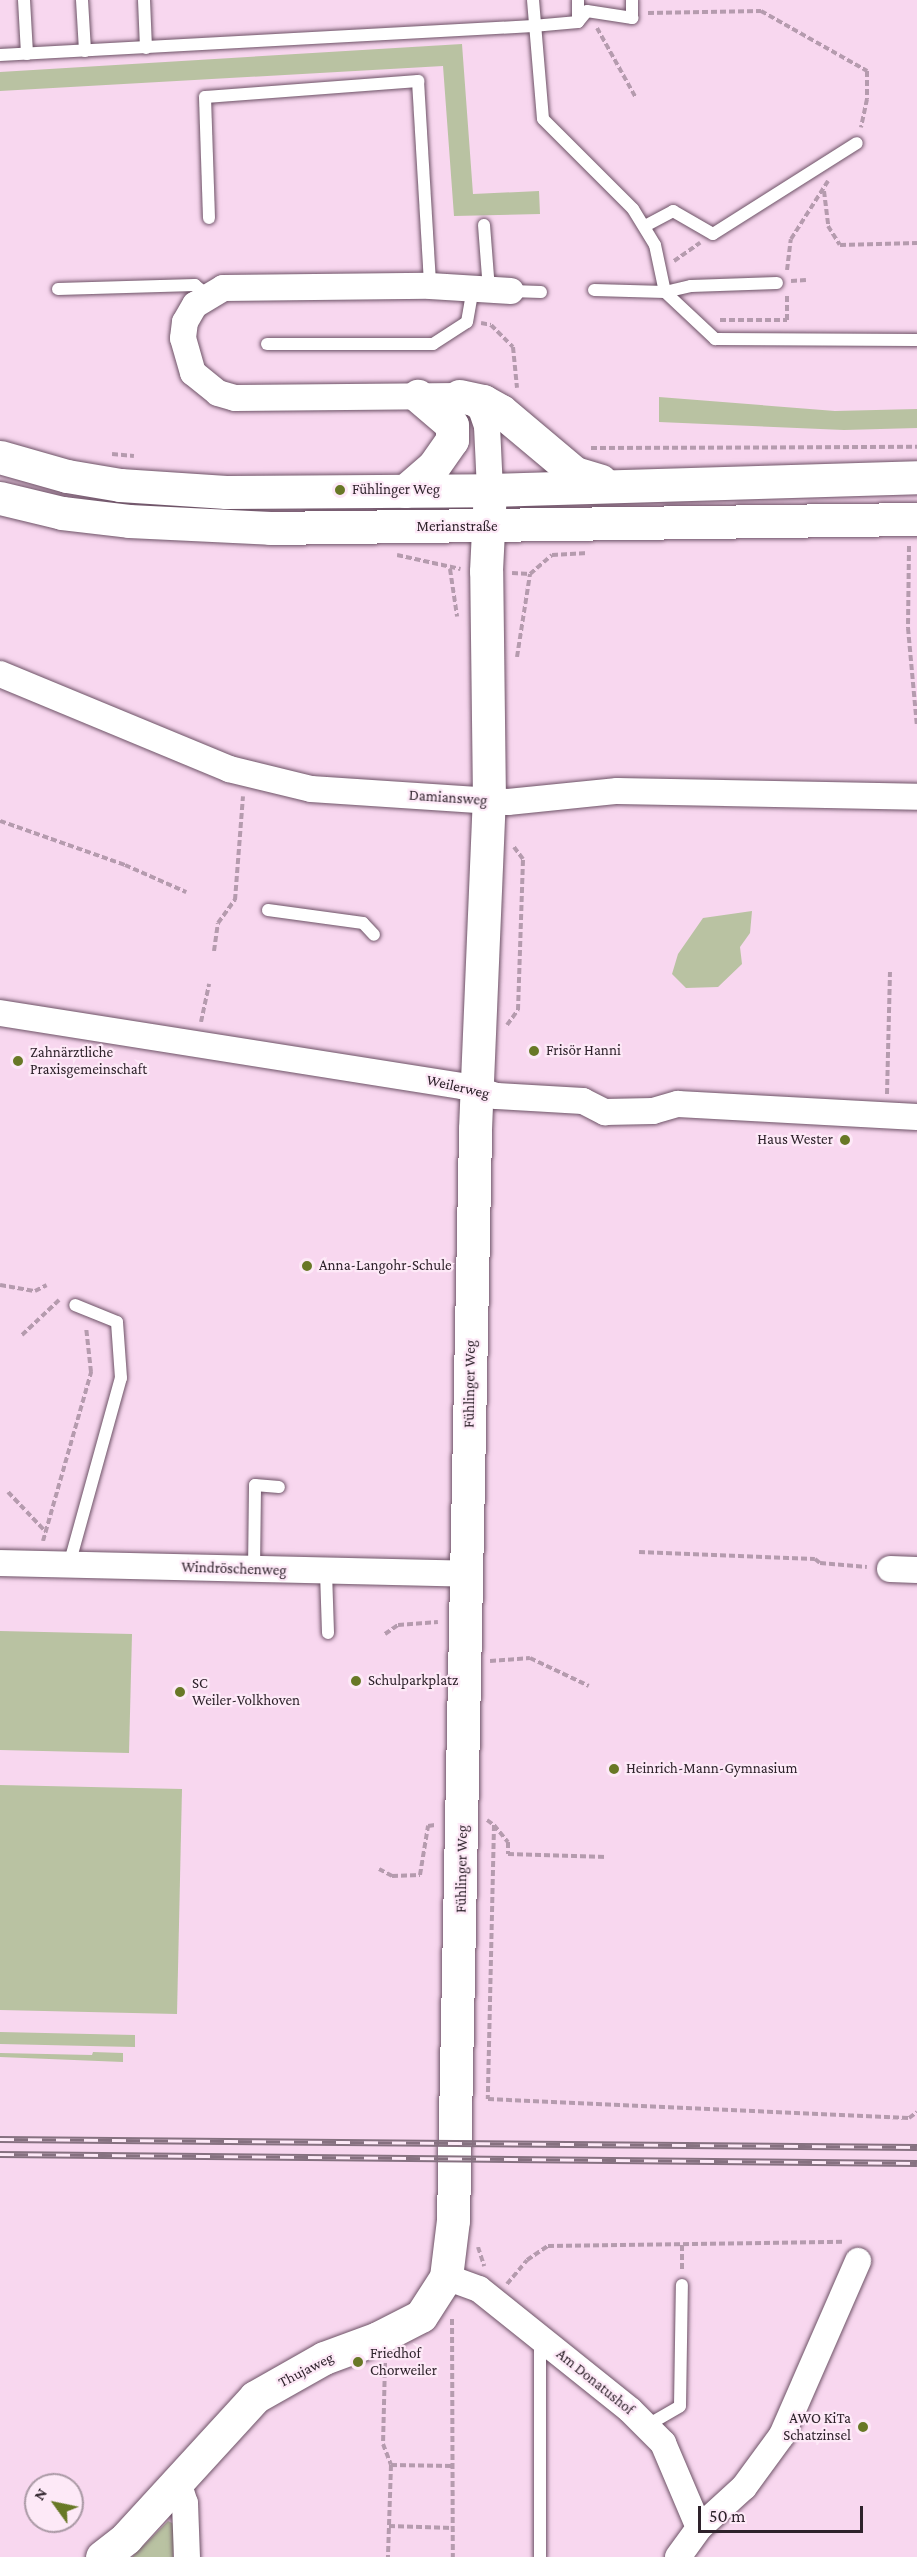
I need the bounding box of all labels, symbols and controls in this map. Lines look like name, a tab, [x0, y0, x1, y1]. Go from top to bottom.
place label: Fühlinger Weg	[352, 481, 440, 499]
marker: Fühlinger Weg	[333, 483, 347, 497]
street label: Merianstraße	[416, 518, 498, 536]
street label: Damiansweg	[408, 786, 488, 810]
place label: Frisör Hanni	[546, 1042, 621, 1060]
place label: Zahnärztliche Praxisgemeinschaft	[30, 1043, 147, 1078]
marker: Frisör Hanni	[527, 1044, 541, 1058]
marker: Zahnärztliche Praxisgemeinschaft	[11, 1054, 25, 1068]
street label: Weilerweg	[425, 1071, 491, 1103]
place label: Haus Wester	[757, 1131, 833, 1149]
marker: Haus Wester	[838, 1133, 852, 1147]
place label: Anna-Langohr-Schule	[319, 1257, 452, 1275]
marker: Anna-Langohr-Schule	[300, 1259, 314, 1273]
street label: Fühlinger Weg	[460, 1340, 480, 1428]
street label: Windröschenweg	[181, 1558, 287, 1580]
place label: Schulparkplatz	[368, 1672, 458, 1690]
place label: SC Weiler-Volkhoven	[192, 1674, 300, 1709]
marker: Schulparkplatz	[349, 1674, 363, 1688]
marker: SC Weiler-Volkhoven	[173, 1685, 187, 1699]
place label: Heinrich-Mann-Gymnasium	[626, 1760, 798, 1778]
marker: Heinrich-Mann-Gymnasium	[607, 1762, 621, 1776]
street label: Fühlinger Weg	[452, 1825, 472, 1913]
place label: Friedhof Chorweiler	[370, 2344, 437, 2379]
street label: Am Donatushof	[553, 2345, 637, 2419]
street label: Thujaweg	[275, 2348, 337, 2392]
marker: Friedhof Chorweiler	[351, 2355, 365, 2369]
place label: AWO KiTa Schatzinsel	[783, 2409, 851, 2444]
marker: AWO KiTa Schatzinsel	[856, 2420, 870, 2434]
north arrow	[24, 2473, 84, 2533]
text: N	[30, 2485, 50, 2503]
scale bar	[701, 2494, 866, 2532]
text: 50 m	[709, 2506, 746, 2526]

